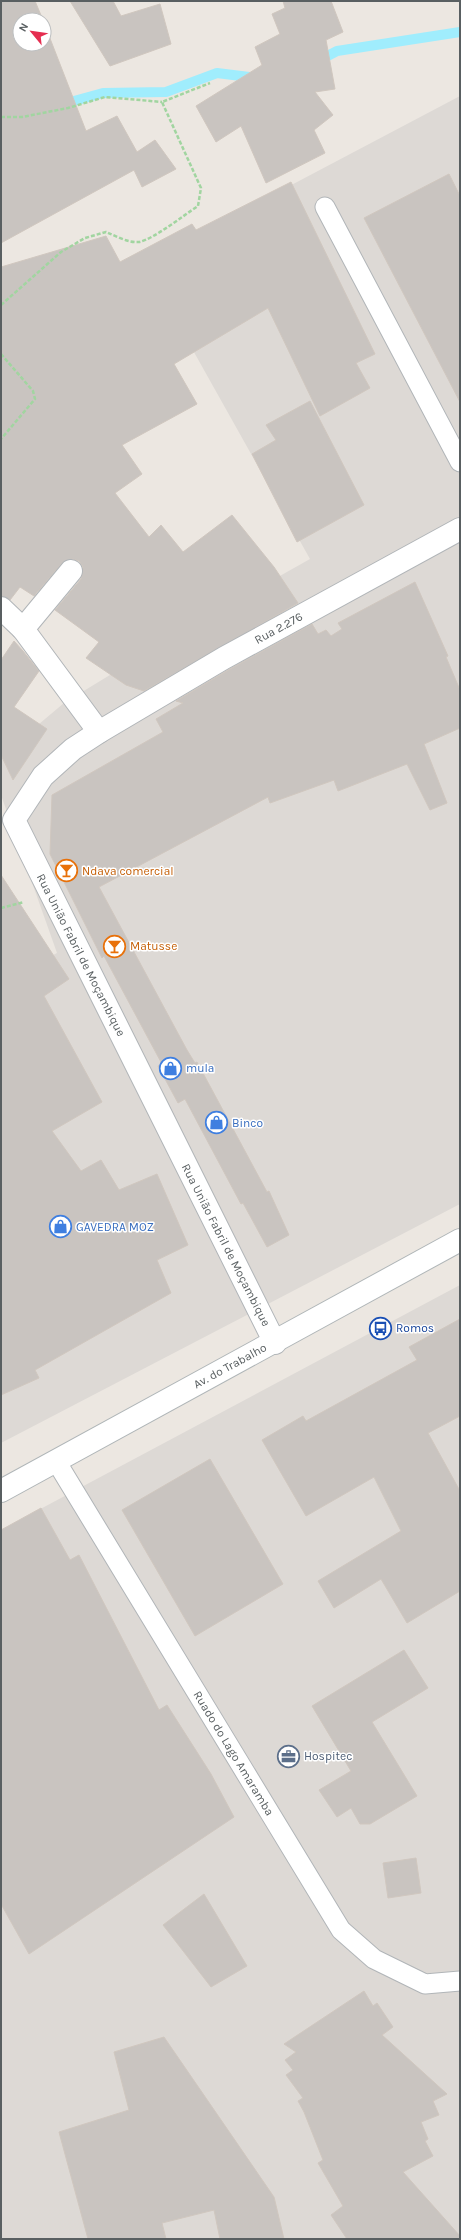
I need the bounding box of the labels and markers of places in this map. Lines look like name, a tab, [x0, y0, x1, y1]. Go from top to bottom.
bar icon: Ndava comercial	[54, 858, 80, 884]
place label: Ndava comercial	[82, 864, 174, 878]
bar icon: Matusse	[102, 933, 128, 959]
place label: Matusse	[130, 939, 177, 953]
shop icon: mula	[157, 1055, 183, 1081]
place label: mula	[186, 1061, 214, 1075]
shop icon: Binco	[204, 1110, 230, 1136]
place label: Binco	[232, 1116, 263, 1130]
shop icon: GAVEDRA MOZ	[48, 1214, 74, 1240]
place label: GAVEDRA MOZ	[76, 1220, 154, 1234]
bus stop icon: Romos	[368, 1315, 394, 1341]
place label: Romos	[396, 1321, 434, 1335]
office icon: Hospitec	[275, 1743, 301, 1769]
place label: Hospitec	[304, 1749, 352, 1763]

